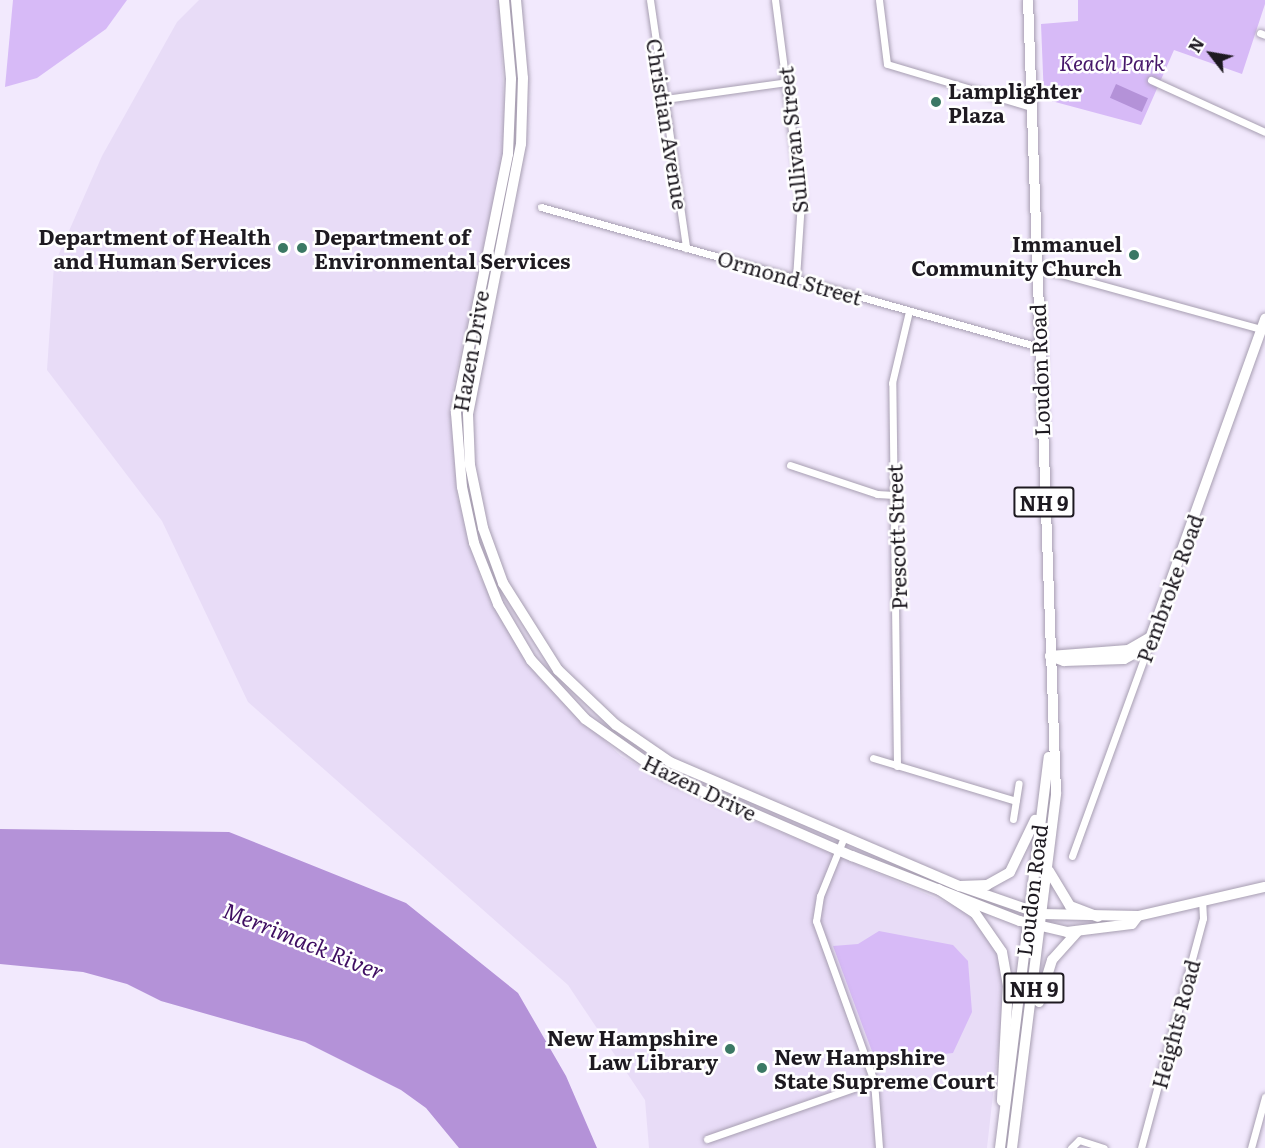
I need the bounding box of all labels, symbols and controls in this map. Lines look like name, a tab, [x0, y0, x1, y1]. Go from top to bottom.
north arrow	[1181, 24, 1241, 84]
text: N	[1182, 33, 1209, 57]
street label: Christian Avenue	[642, 37, 694, 211]
park label: Keach Park	[1059, 49, 1165, 75]
street label: Sullivan Street	[772, 65, 812, 215]
place label: Lamplighter Plaza	[948, 77, 1082, 127]
marker: Lamplighter Plaza	[929, 95, 943, 109]
place label: Department of Health and Human Services	[38, 223, 271, 273]
place label: Department of Environmental Services	[314, 223, 570, 273]
place label: Immanuel Community Church	[911, 230, 1122, 280]
marker: Department of Health and Human Services	[276, 241, 290, 255]
marker: Department of Environmental Services	[295, 241, 309, 255]
street label: Ormond Street	[715, 244, 865, 310]
marker: Immanuel Community Church	[1127, 248, 1141, 262]
street label: Hazen Drive	[447, 288, 493, 414]
street label: Loudon Road	[1024, 303, 1054, 437]
street label: Prescott Street	[881, 464, 911, 610]
road number: NH 9	[1012, 485, 1076, 519]
street label: Pembroke Road	[1130, 510, 1208, 666]
street label: Hazen Drive	[639, 749, 761, 825]
street label: Loudon Road	[1010, 823, 1052, 957]
water label: Merrimack River	[220, 896, 388, 984]
street label: Heights Road	[1146, 957, 1204, 1091]
road number: NH 9	[1002, 971, 1066, 1005]
place label: New Hampshire Law Library	[547, 1024, 718, 1074]
marker: New Hampshire Law Library	[723, 1042, 737, 1056]
place label: New Hampshire State Supreme Court	[774, 1043, 995, 1093]
marker: New Hampshire State Supreme Court	[755, 1061, 769, 1075]

